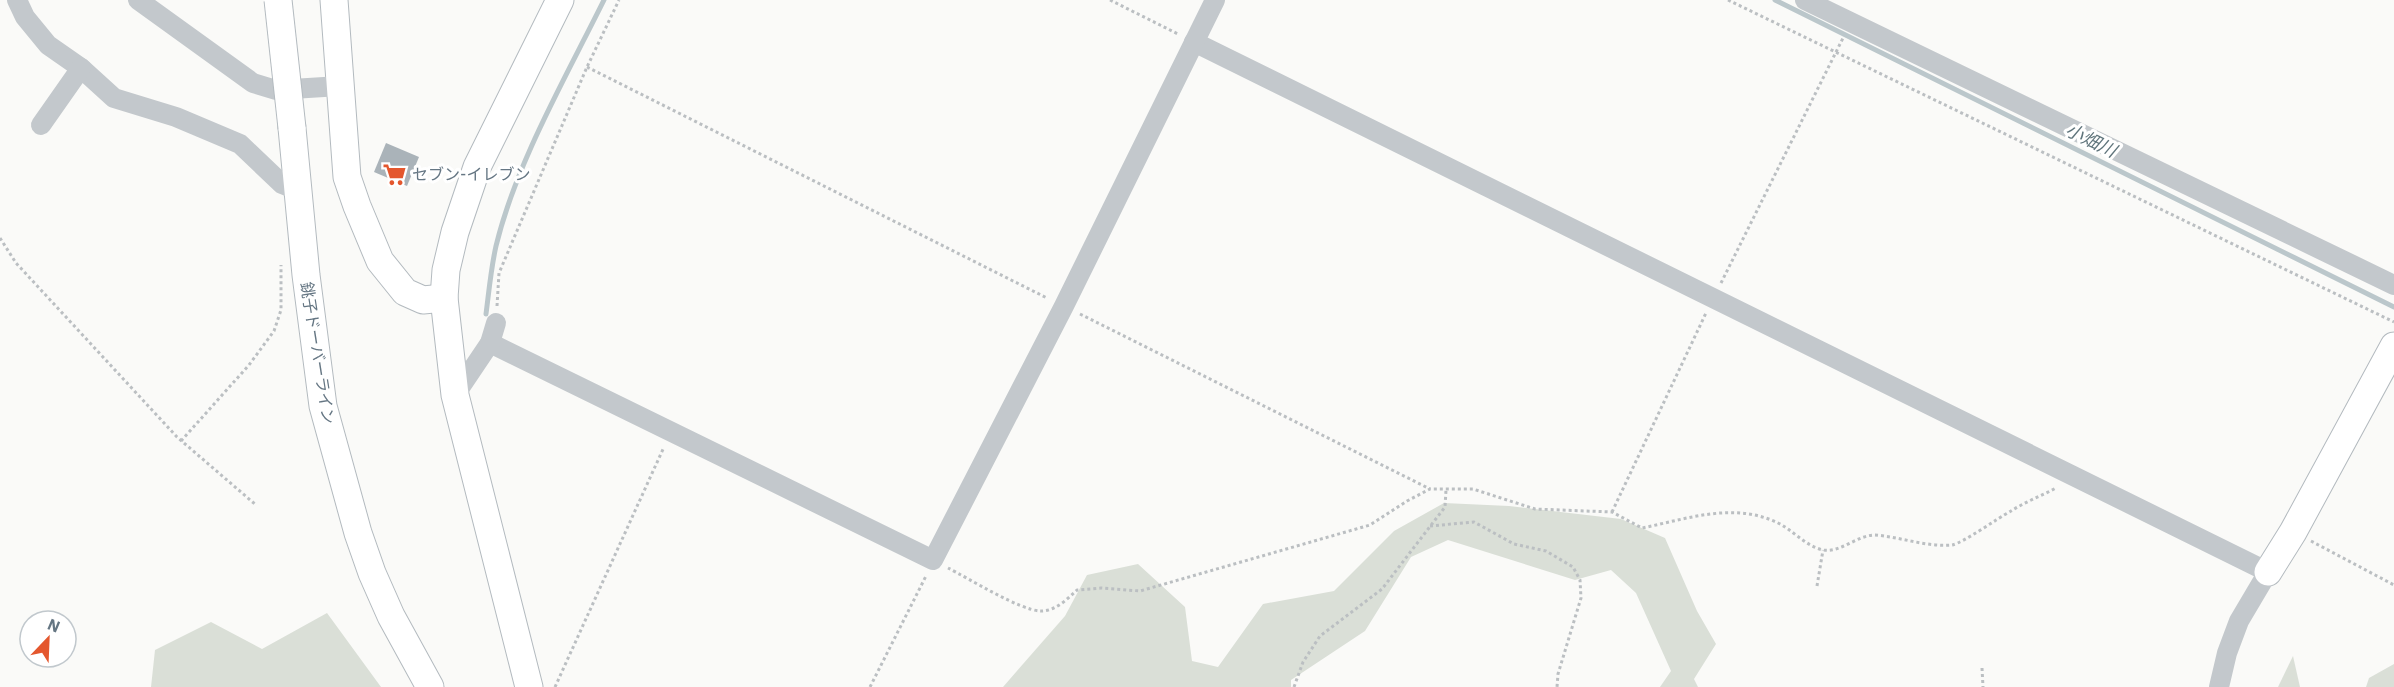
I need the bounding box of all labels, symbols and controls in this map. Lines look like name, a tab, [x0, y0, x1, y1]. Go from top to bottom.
water label: 小畑川	[2062, 118, 2122, 163]
supermarket icon: セブン-イレブン	[381, 161, 407, 187]
place label: セブン-イレブン	[412, 164, 530, 184]
street label: 銚子ドーバーライン	[297, 280, 339, 426]
north arrow	[18, 609, 78, 669]
text: N	[45, 614, 63, 637]

